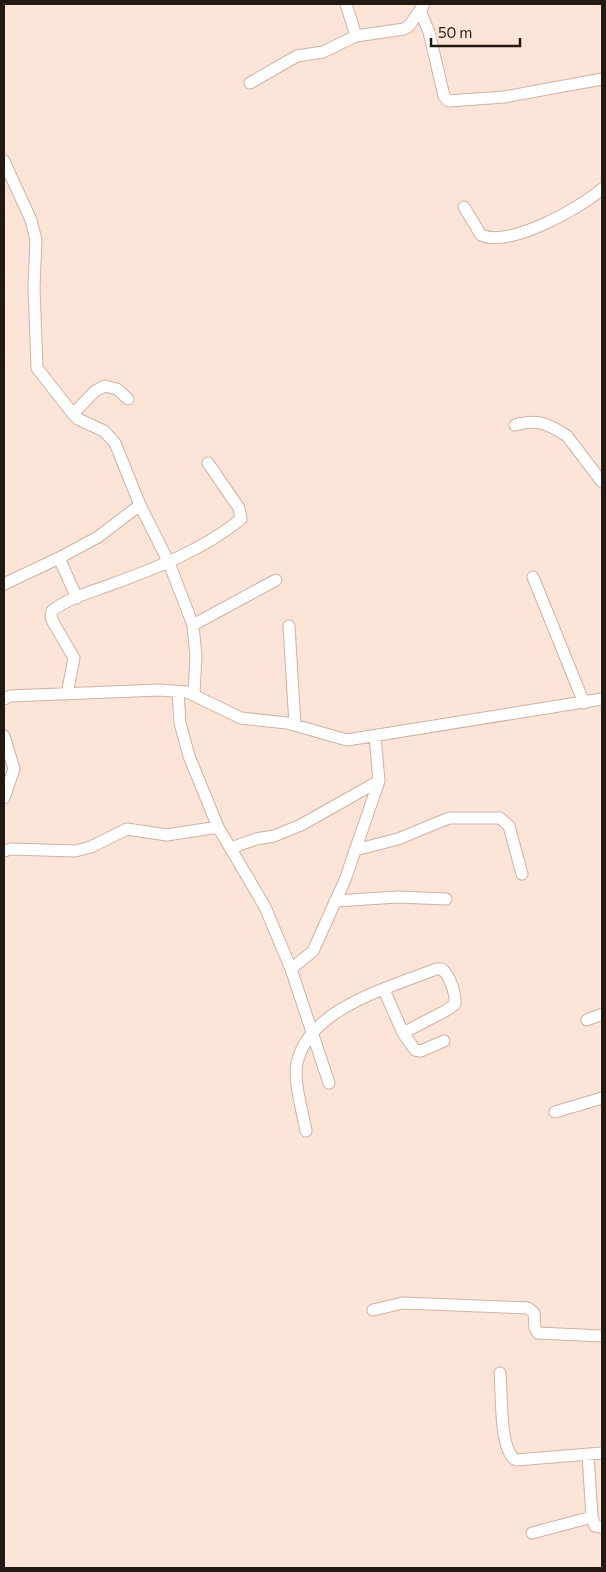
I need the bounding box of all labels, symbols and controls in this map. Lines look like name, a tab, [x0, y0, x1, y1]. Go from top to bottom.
scale bar	[431, 15, 520, 47]
text: 50 m	[438, 23, 472, 41]

